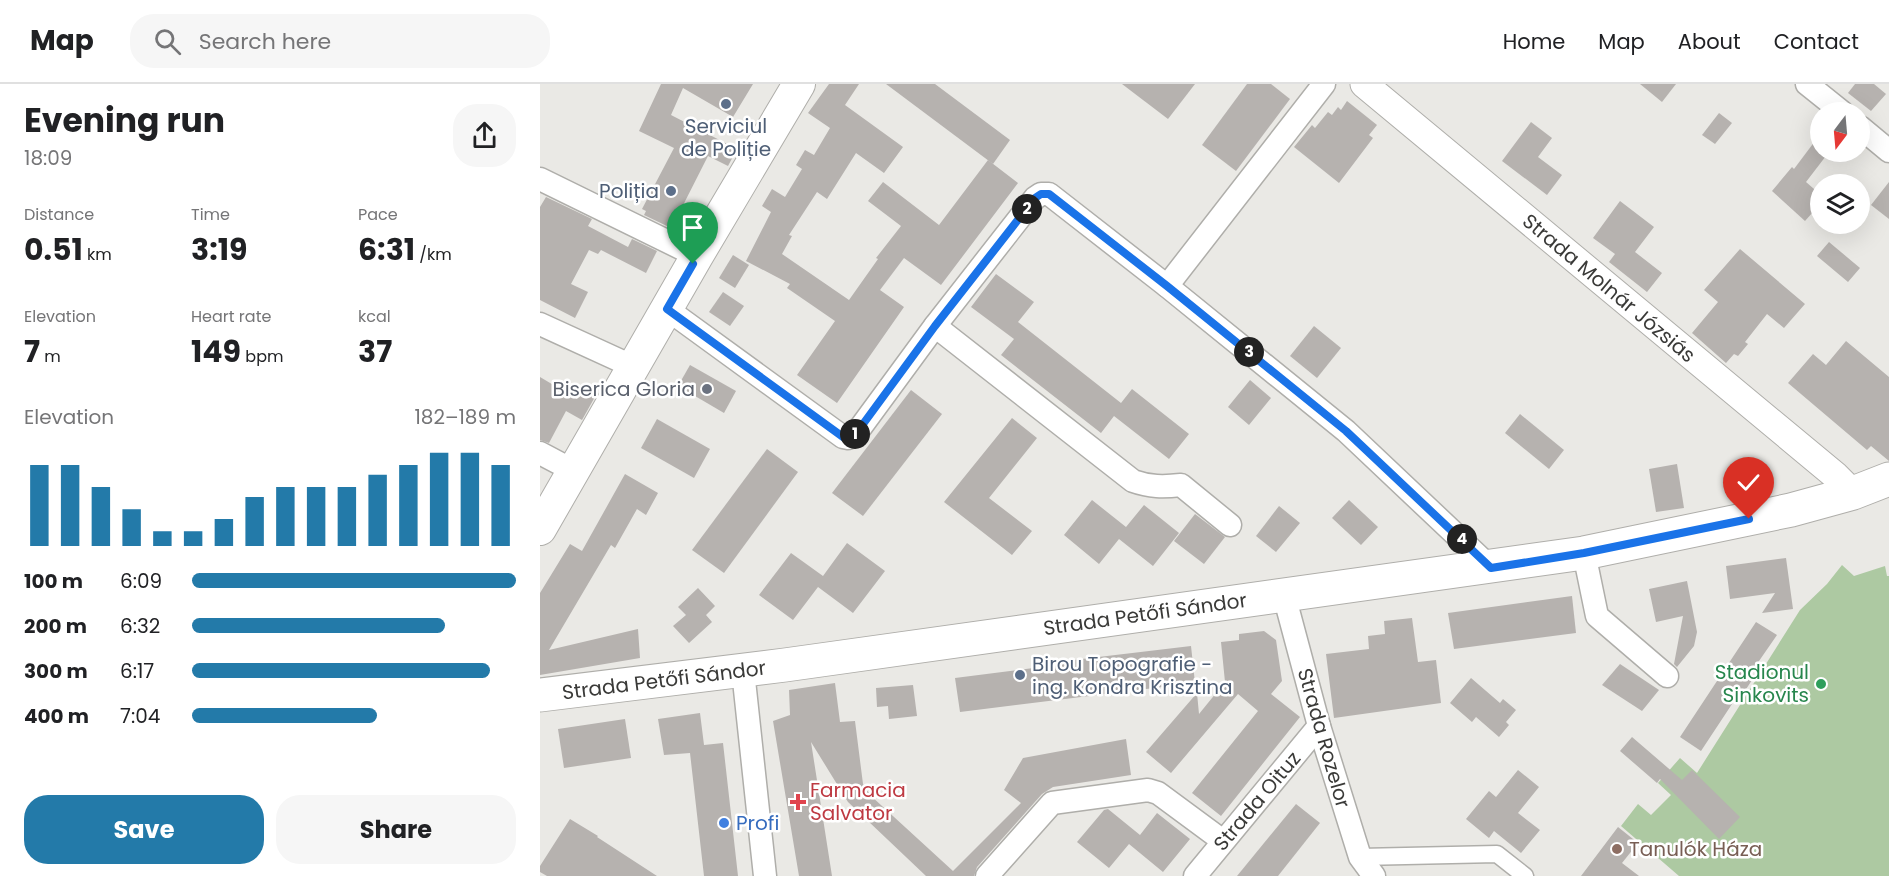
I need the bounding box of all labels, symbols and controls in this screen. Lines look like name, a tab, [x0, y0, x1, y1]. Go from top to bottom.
search box	[130, 14, 550, 68]
text: Map	[30, 21, 94, 60]
icon: search	[151, 25, 184, 58]
text: Search here	[199, 26, 331, 57]
text: Home	[1503, 27, 1565, 56]
text: Map	[1598, 27, 1645, 56]
text: About	[1678, 27, 1741, 56]
text: Contact	[1774, 27, 1859, 56]
text: Evening run	[24, 97, 225, 144]
marker: Serviciul de Poliție	[719, 97, 733, 111]
north arrow	[1810, 102, 1870, 162]
map controls	[1810, 102, 1870, 234]
button: share	[453, 104, 516, 167]
place label: Serviciul de Poliție	[681, 112, 771, 163]
text: 18:09	[24, 144, 72, 172]
button: layers	[1810, 174, 1870, 234]
place label: Poliția	[599, 177, 659, 205]
marker: Poliția	[664, 184, 678, 198]
pin: 2	[1012, 194, 1042, 224]
text: 2	[1022, 197, 1032, 220]
pin	[667, 202, 718, 264]
text: Distance	[24, 203, 94, 226]
text: Time	[191, 203, 230, 226]
text: Pace	[358, 203, 398, 226]
street label: Strada Molnár Józsiás	[1516, 207, 1702, 369]
icon: arrive	[676, 211, 709, 244]
text: 0.51	[24, 228, 83, 271]
text: 3:19	[191, 228, 247, 271]
text: 6:31	[358, 228, 415, 271]
text: km	[83, 243, 112, 266]
text: /km	[415, 243, 452, 266]
text: Elevation	[24, 305, 96, 328]
text: Heart rate	[191, 305, 271, 328]
text: kcal	[358, 305, 391, 328]
text: 7	[24, 330, 40, 373]
text: 149	[191, 330, 241, 373]
text: 37	[358, 330, 392, 373]
pin: 3	[1234, 337, 1264, 367]
text: 3	[1244, 340, 1254, 363]
text: m	[40, 345, 61, 368]
text: bpm	[241, 345, 283, 368]
place label: Biserica Gloria	[552, 375, 695, 403]
marker: Biserica Gloria	[700, 382, 714, 396]
text: Elevation	[24, 403, 114, 431]
text: 182–189 m	[414, 403, 516, 431]
pin: 1	[840, 419, 870, 449]
text: 1	[852, 422, 858, 445]
pin	[1723, 457, 1774, 519]
icon: check	[1732, 466, 1765, 499]
pin: 4	[1447, 524, 1477, 554]
text: 4	[1457, 527, 1467, 550]
text: 100 m	[24, 567, 83, 595]
text: 6:09	[120, 567, 162, 595]
street label: Strada Petőfi Sándor	[1041, 586, 1249, 642]
text: 200 m	[24, 612, 87, 640]
text: 6:32	[120, 612, 160, 640]
place label: Birou Topografie - ing. Kondra Krisztina	[1032, 650, 1233, 701]
street label: Strada Petőfi Sándor	[560, 654, 768, 706]
text: 300 m	[24, 657, 88, 685]
text: 6:17	[120, 657, 154, 685]
place label: Stadionul Sinkovits	[1715, 658, 1809, 709]
street label: Strada Rozelor	[1291, 665, 1357, 811]
marker: Birou Topografie - ing. Kondra Krisztina	[1013, 668, 1027, 682]
marker: Stadionul Sinkovits	[1814, 677, 1828, 691]
text: 400 m	[24, 702, 89, 730]
text: 7:04	[120, 702, 160, 730]
street label: Strada Oituz	[1207, 745, 1307, 857]
place label: Farmacia Salvator	[810, 776, 906, 827]
button: Save	[24, 795, 264, 864]
button: Share	[276, 795, 516, 864]
marker: Farmacia Salvator	[791, 795, 805, 809]
place label: Profi	[736, 809, 779, 837]
marker: Profi	[717, 816, 731, 830]
place label: Tanulók Háza	[1629, 835, 1762, 863]
marker: Tanulók Háza	[1610, 842, 1624, 856]

